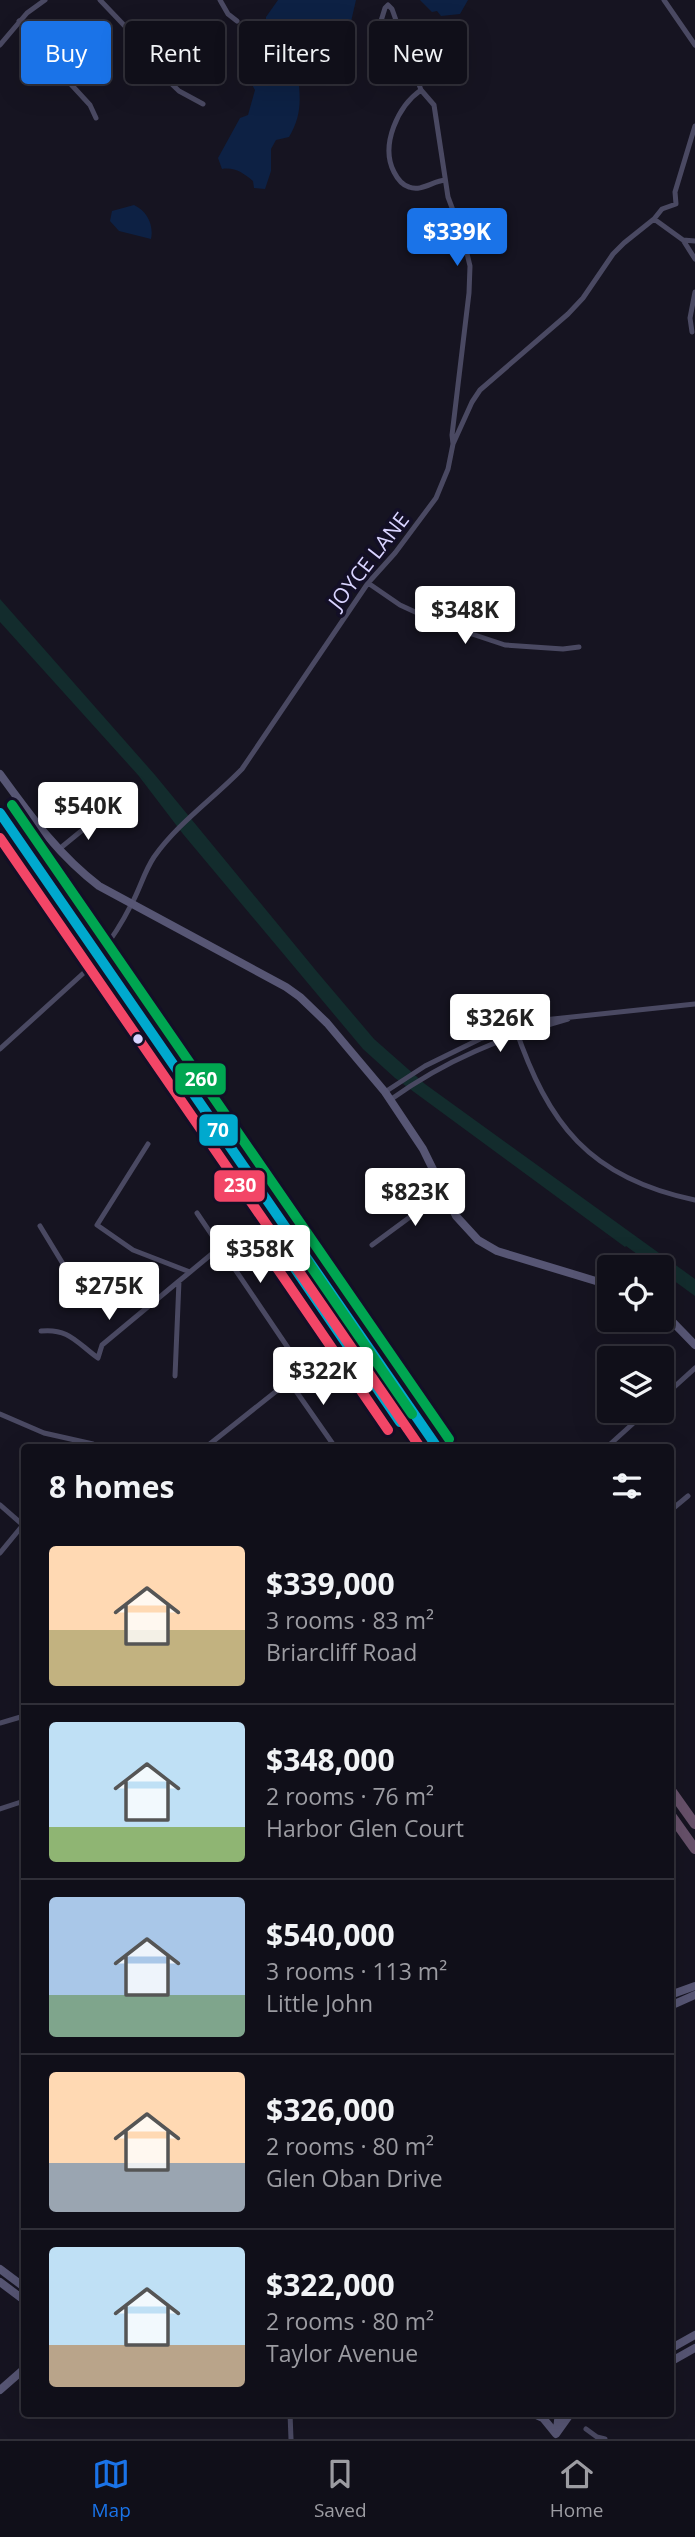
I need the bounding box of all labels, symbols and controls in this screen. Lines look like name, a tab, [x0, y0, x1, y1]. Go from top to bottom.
chip: Buy	[21, 21, 111, 84]
chip: Rent	[125, 21, 225, 84]
chip: Filters	[239, 21, 355, 84]
chip: New	[369, 21, 467, 84]
pin: $339K	[408, 208, 506, 268]
text: $339K	[423, 215, 491, 247]
street label: JOYCE LANE	[320, 506, 415, 616]
pin: $348K	[416, 586, 514, 646]
text: $348K	[431, 593, 499, 625]
pin: $540K	[39, 782, 137, 842]
text: $540K	[54, 789, 122, 821]
pin: $326K	[451, 995, 549, 1054]
text: $326K	[466, 1001, 534, 1033]
unlabelled marker	[131, 1032, 145, 1046]
line badge: 260	[174, 1062, 227, 1096]
text: 260	[185, 1066, 217, 1092]
line badge: 70	[198, 1113, 239, 1147]
text: 70	[207, 1117, 229, 1143]
pin: $823K	[366, 1168, 464, 1228]
line badge: 230	[213, 1169, 266, 1203]
text: 230	[224, 1172, 256, 1198]
text: $823K	[381, 1175, 449, 1207]
pin: $358K	[211, 1226, 309, 1285]
text: $358K	[226, 1232, 294, 1264]
map controls	[597, 1255, 674, 1423]
button: locate	[597, 1255, 674, 1332]
pin: $275K	[60, 1262, 158, 1322]
text: $275K	[75, 1269, 143, 1301]
button: layers	[597, 1346, 674, 1423]
pin: $322K	[274, 1348, 372, 1407]
text: $322K	[289, 1354, 357, 1386]
text: 8 homes	[49, 1466, 174, 1507]
icon: filters	[608, 1467, 646, 1505]
text: $339,000	[266, 1563, 395, 1604]
icon: home	[105, 1574, 189, 1658]
text: 3 rooms · 83 m²	[266, 1604, 434, 1636]
text: Briarcliff Road	[266, 1636, 417, 1668]
text: $348,000	[266, 1739, 395, 1780]
icon: home	[105, 1750, 189, 1834]
text: 2 rooms · 76 m²	[266, 1780, 434, 1812]
text: Harbor Glen Court	[266, 1812, 464, 1844]
text: $540,000	[266, 1914, 395, 1955]
icon: home	[105, 1925, 189, 2009]
text: 3 rooms · 113 m²	[266, 1955, 447, 1987]
text: Little John	[266, 1987, 373, 2019]
text: $326,000	[266, 2089, 395, 2130]
icon: home	[105, 2100, 189, 2184]
text: 2 rooms · 80 m²	[266, 2130, 434, 2162]
text: Glen Oban Drive	[266, 2162, 443, 2194]
text: $322,000	[266, 2264, 395, 2305]
icon: home	[105, 2275, 189, 2359]
text: 2 rooms · 80 m²	[266, 2305, 434, 2337]
text: Taylor Avenue	[266, 2337, 418, 2369]
tab: Map	[92, 2455, 131, 2523]
tab: Saved	[314, 2455, 367, 2523]
tab: Home	[550, 2455, 603, 2523]

